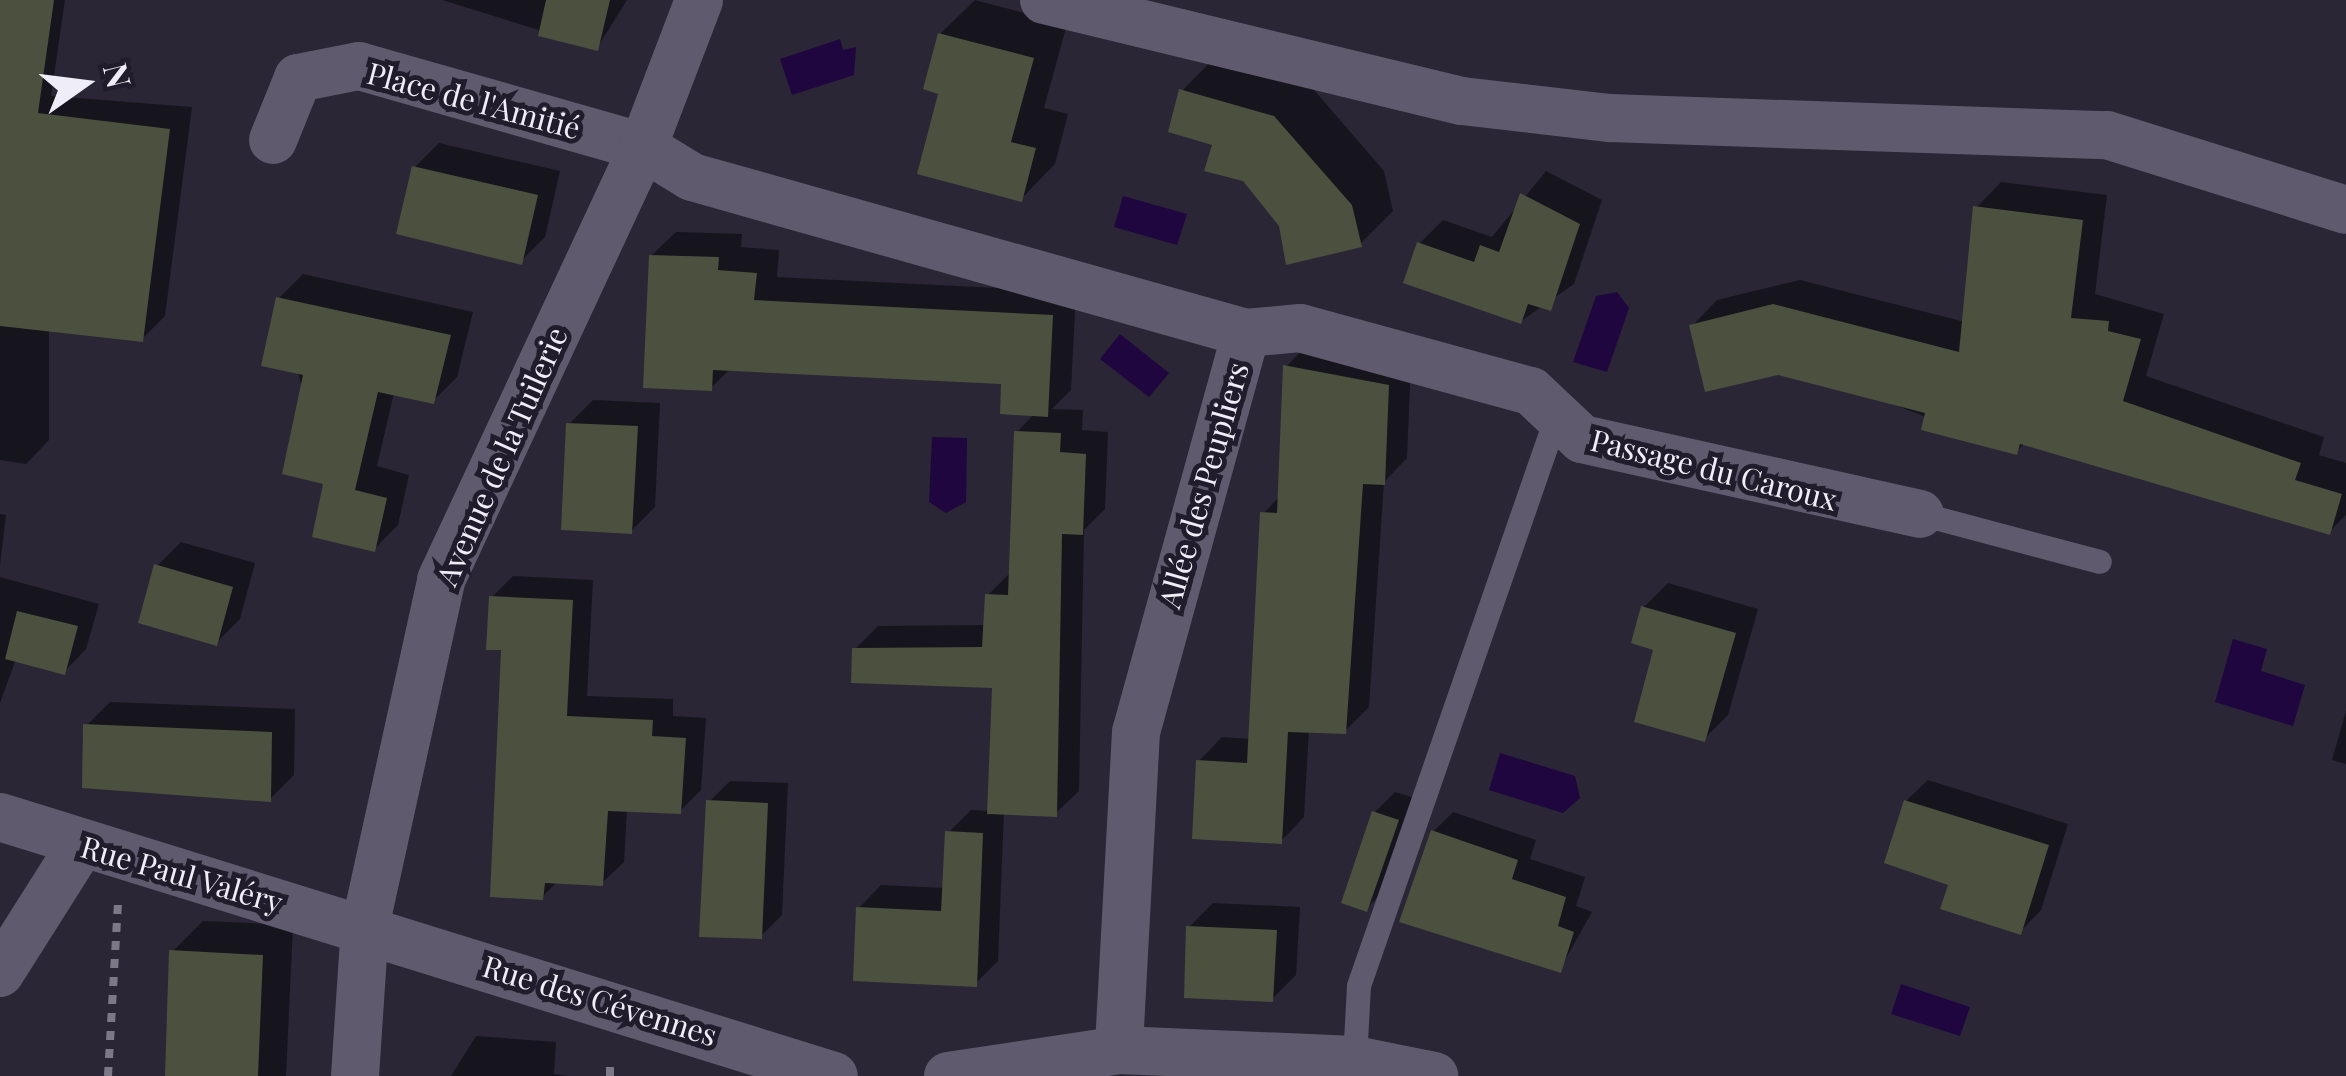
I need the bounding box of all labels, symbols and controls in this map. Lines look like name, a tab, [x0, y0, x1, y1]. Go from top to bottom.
north arrow	[24, 24, 144, 144]
street label: Place de l'Amitié	[363, 54, 585, 146]
text: N	[95, 58, 143, 92]
street label: Avenue de la Tuilerie	[427, 320, 575, 592]
street label: Allée des Peupliers	[1151, 358, 1255, 612]
street label: Passage du Caroux	[1587, 421, 1841, 517]
street label: Rue Paul Valéry	[76, 828, 288, 920]
street label: Rue des Cévennes	[479, 947, 721, 1053]

